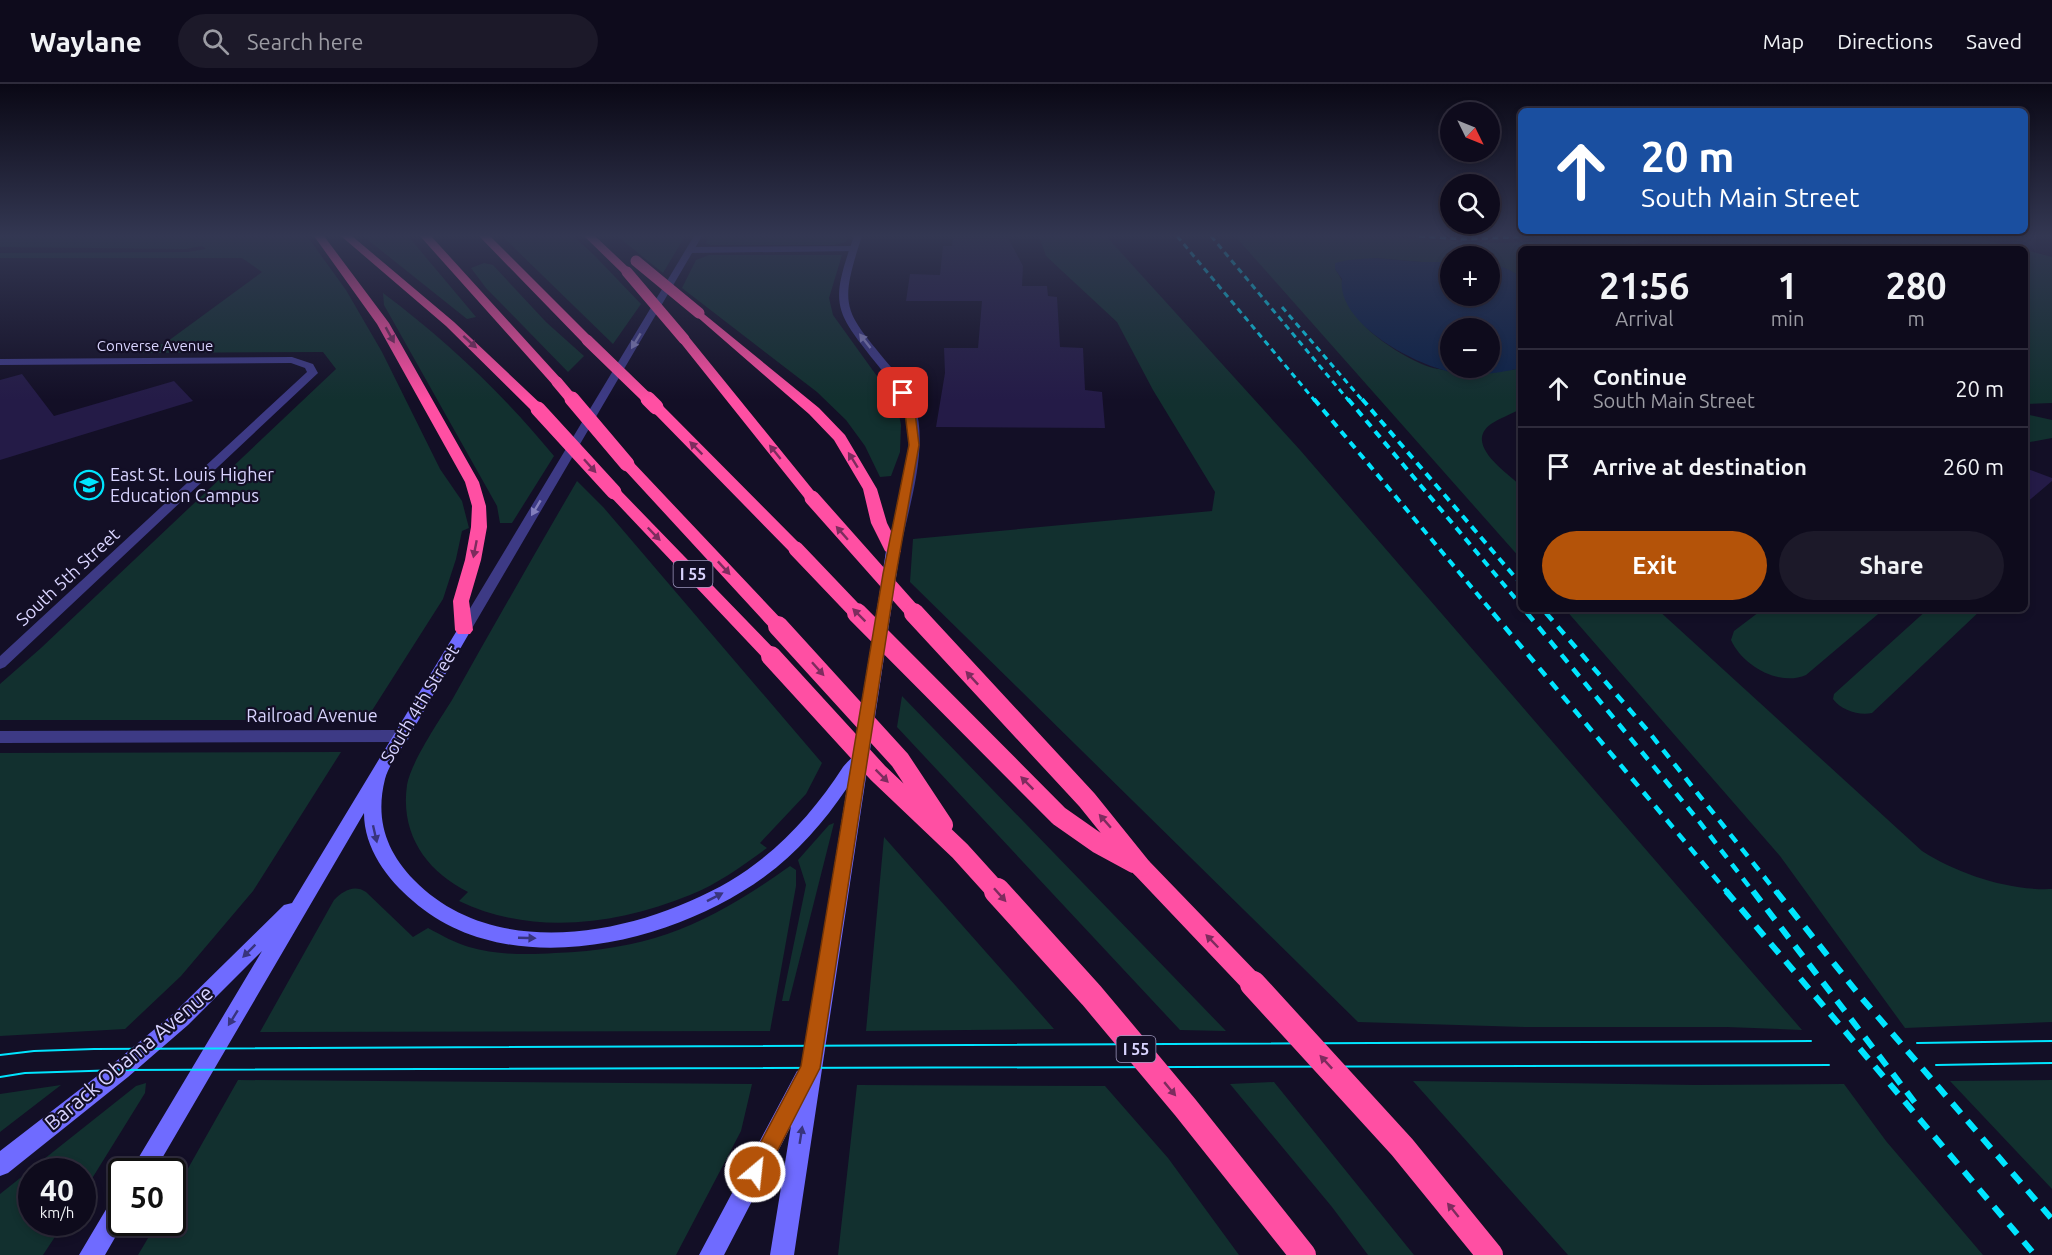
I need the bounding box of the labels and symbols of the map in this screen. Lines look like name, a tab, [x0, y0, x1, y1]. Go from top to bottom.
north arrow	[1440, 102, 1500, 162]
one-way arrow	[385, 327, 395, 344]
one-way arrow	[631, 333, 641, 350]
one-way arrow	[860, 334, 872, 349]
one-way arrow	[463, 335, 478, 349]
street label: Converse Avenue	[97, 337, 213, 354]
pin	[877, 367, 928, 418]
one-way arrow	[690, 441, 704, 455]
one-way arrow	[769, 445, 781, 460]
one-way arrow	[848, 451, 859, 468]
one-way arrow	[583, 458, 596, 473]
place label: East St. Louis Higher Education Campus	[110, 464, 274, 505]
school or university icon: East St. Louis Higher Education Campus	[73, 469, 105, 501]
one-way arrow	[531, 500, 541, 517]
street label: South 5th Street	[12, 523, 123, 629]
one-way arrow	[836, 526, 849, 541]
one-way arrow	[647, 527, 661, 541]
one-way arrow	[470, 540, 479, 559]
road number: I 55	[674, 561, 712, 587]
one-way arrow	[717, 561, 731, 575]
one-way arrow	[853, 609, 867, 623]
street label: South 4th Street	[376, 641, 462, 766]
one-way arrow	[811, 661, 824, 676]
one-way arrow	[965, 671, 979, 686]
street label: Railroad Avenue	[246, 705, 378, 725]
one-way arrow	[875, 769, 889, 783]
one-way arrow	[1020, 777, 1034, 791]
one-way arrow	[1099, 814, 1112, 829]
one-way arrow	[371, 825, 381, 844]
one-way arrow	[992, 888, 1006, 902]
one-way arrow	[706, 893, 724, 903]
one-way arrow	[517, 933, 536, 943]
one-way arrow	[1206, 935, 1220, 949]
one-way arrow	[243, 944, 257, 958]
street label: Barack Obama Avenue	[39, 980, 217, 1135]
one-way arrow	[228, 1010, 239, 1026]
road number: I 55	[1116, 1036, 1156, 1062]
one-way arrow	[1320, 1055, 1333, 1070]
one-way arrow	[1163, 1081, 1176, 1097]
one-way arrow	[796, 1125, 805, 1144]
position arrow	[723, 1140, 787, 1204]
speed limit sign: 50	[108, 1158, 186, 1236]
one-way arrow	[1447, 1202, 1460, 1217]

